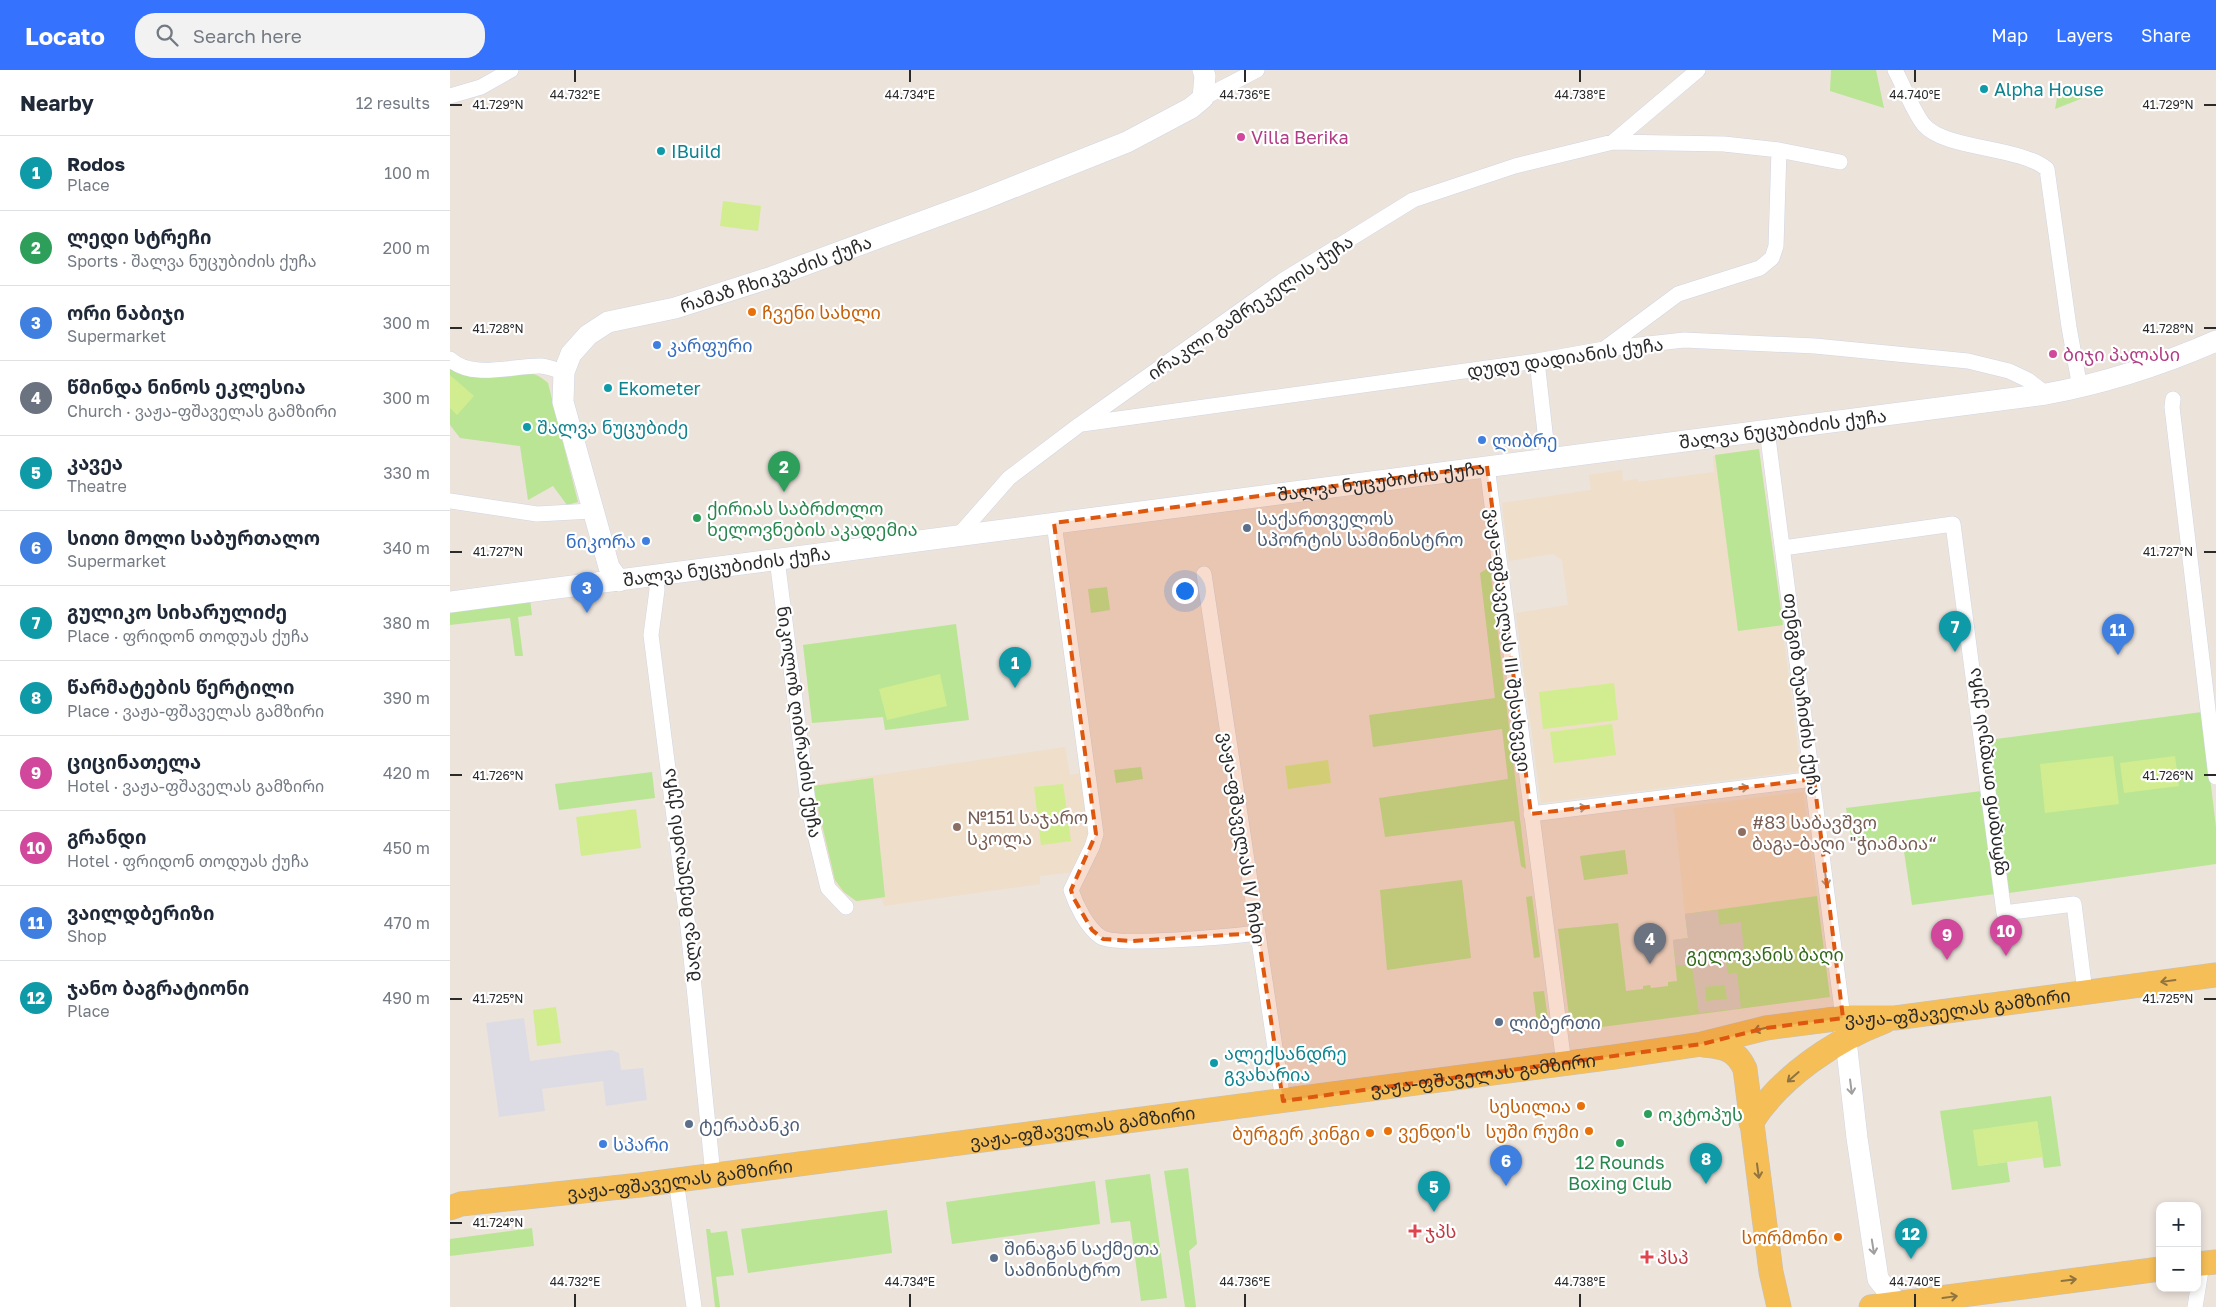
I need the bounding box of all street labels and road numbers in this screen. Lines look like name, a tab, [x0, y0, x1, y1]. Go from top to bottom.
street label: რამაზ ჩხიკვაძის ქუჩა	[677, 230, 874, 317]
street label: ირაკლი გამრეკელის ქუჩა	[1143, 230, 1358, 385]
street label: დუდუ დადიანის ქუჩა	[1465, 332, 1665, 383]
street label: შალვა ნუცუბიძის ქუჩა	[1678, 404, 1888, 453]
street label: შალვა ნუცუბიძის ქუჩა	[1276, 456, 1486, 505]
street label: ვაჟა-ფშაველას III შესახვევი	[1481, 507, 1536, 773]
street label: შალვა ნუცუბიძის ქუჩა	[622, 542, 832, 590]
street label: თენგიზ ბუაჩიძის ქუჩა	[1779, 592, 1826, 797]
street label: ნიკოლოზ ღიბრაძის ქუჩა	[772, 605, 827, 840]
street label: ფრიდონ თოდუას ქუჩა	[1962, 666, 2011, 878]
street label: ვაჟა-ფშაველას IV ჩიხი	[1214, 731, 1271, 946]
street label: შალვა მიქელაძის ქუჩა	[657, 767, 706, 983]
street label: ვაჟა-ფშაველას გამზირი	[1845, 984, 2072, 1030]
street label: ვაჟა-ფშაველას გამზირი	[1369, 1049, 1597, 1101]
street label: ვაჟა-ფშაველას გამზირი	[968, 1101, 1197, 1154]
street label: ვაჟა-ფშაველას გამზირი	[566, 1154, 794, 1205]

